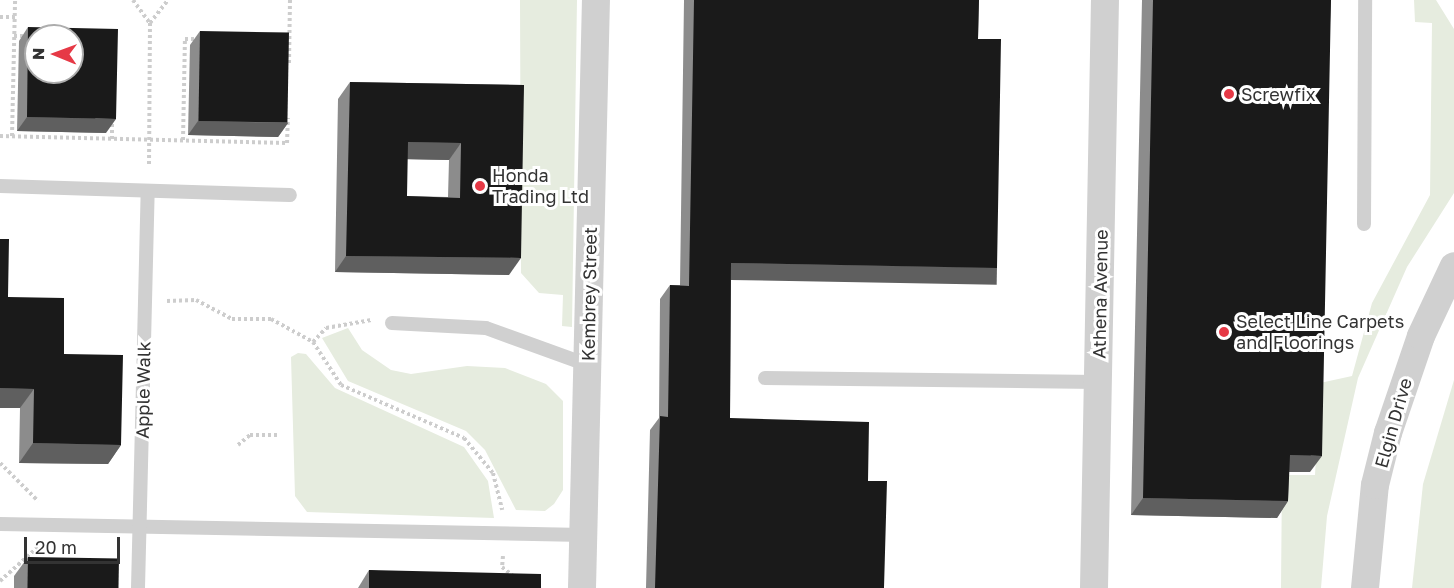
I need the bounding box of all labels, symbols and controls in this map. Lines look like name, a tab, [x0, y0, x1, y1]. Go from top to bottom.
north arrow	[24, 24, 84, 84]
text: N	[28, 47, 48, 60]
place label: Screwfix	[1241, 83, 1316, 105]
marker: Screwfix	[1222, 87, 1236, 101]
place label: Honda Trading Ltd	[492, 165, 589, 207]
marker: Honda Trading Ltd	[473, 179, 487, 193]
street label: Kembrey Street	[577, 227, 601, 361]
street label: Athena Avenue	[1088, 229, 1112, 359]
place label: Select Line Carpets and Floorings	[1236, 311, 1404, 354]
marker: Select Line Carpets and Floorings	[1217, 325, 1231, 339]
street label: Apple Walk	[131, 341, 155, 439]
street label: Elgin Drive	[1370, 376, 1416, 470]
scale bar	[27, 525, 123, 563]
text: 20 m	[35, 536, 77, 558]

